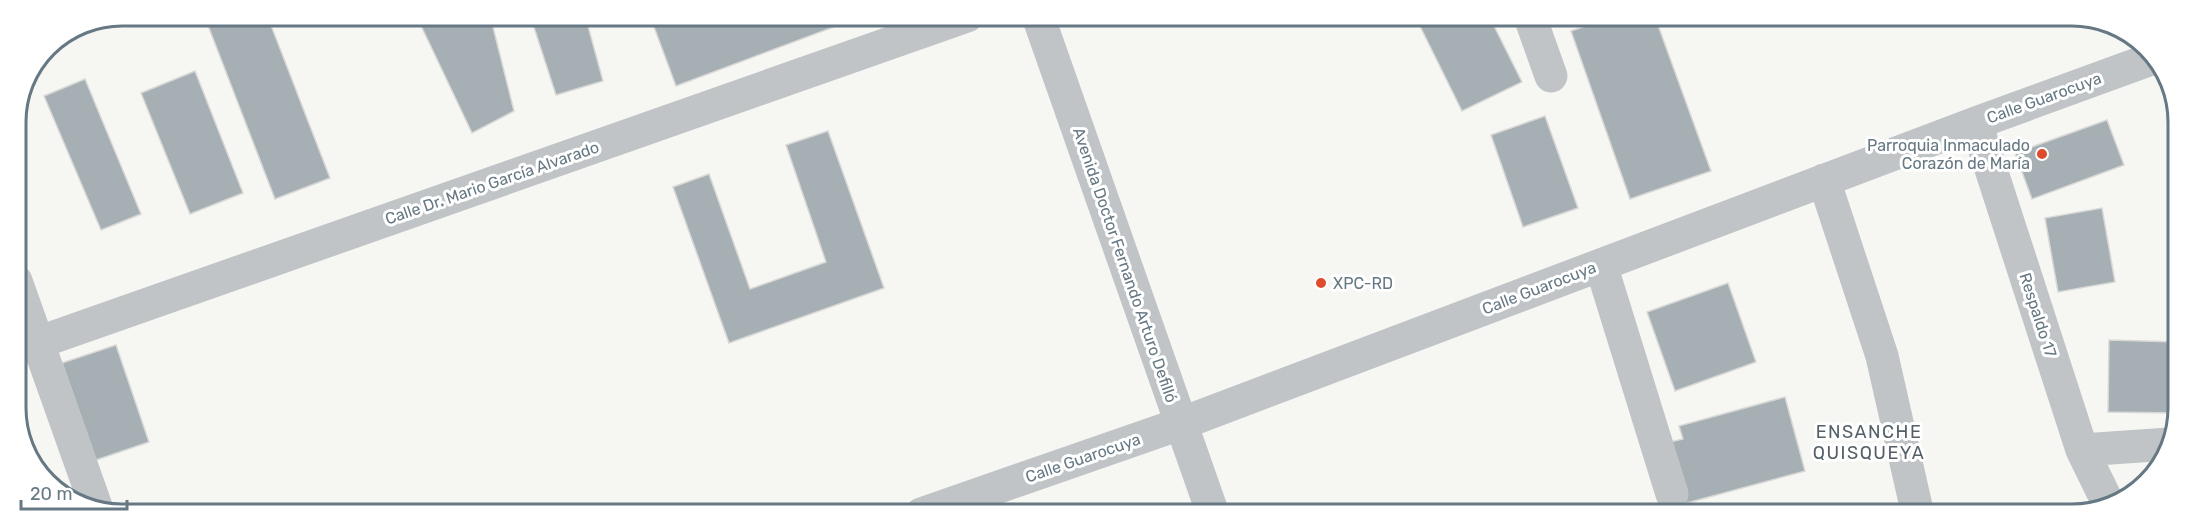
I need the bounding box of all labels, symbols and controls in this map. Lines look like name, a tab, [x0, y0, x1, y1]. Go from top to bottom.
street label: Calle Guarocuya	[1984, 68, 2104, 128]
street label: Avenida Doctor Fernando Arturo Defilló	[1069, 125, 1181, 405]
place label: Parroquia Inmaculado Corazón de María	[1867, 136, 2030, 173]
street label: Calle Dr. Mario García Alvarado	[382, 137, 602, 229]
marker: Parroquia Inmaculado Corazón de María	[2035, 147, 2049, 161]
street label: Calle Guarocuya	[1479, 258, 1599, 318]
street label: Respaldo 17	[2015, 270, 2061, 360]
place label: XPC-RD	[1333, 274, 1393, 293]
marker: XPC-RD	[1314, 276, 1328, 290]
district label: ENSANCHE QUISQUEYA	[1813, 421, 1925, 464]
street label: Calle Guarocuya	[1023, 429, 1143, 487]
scale bar	[21, 473, 128, 511]
text: 20 m	[30, 483, 72, 505]

